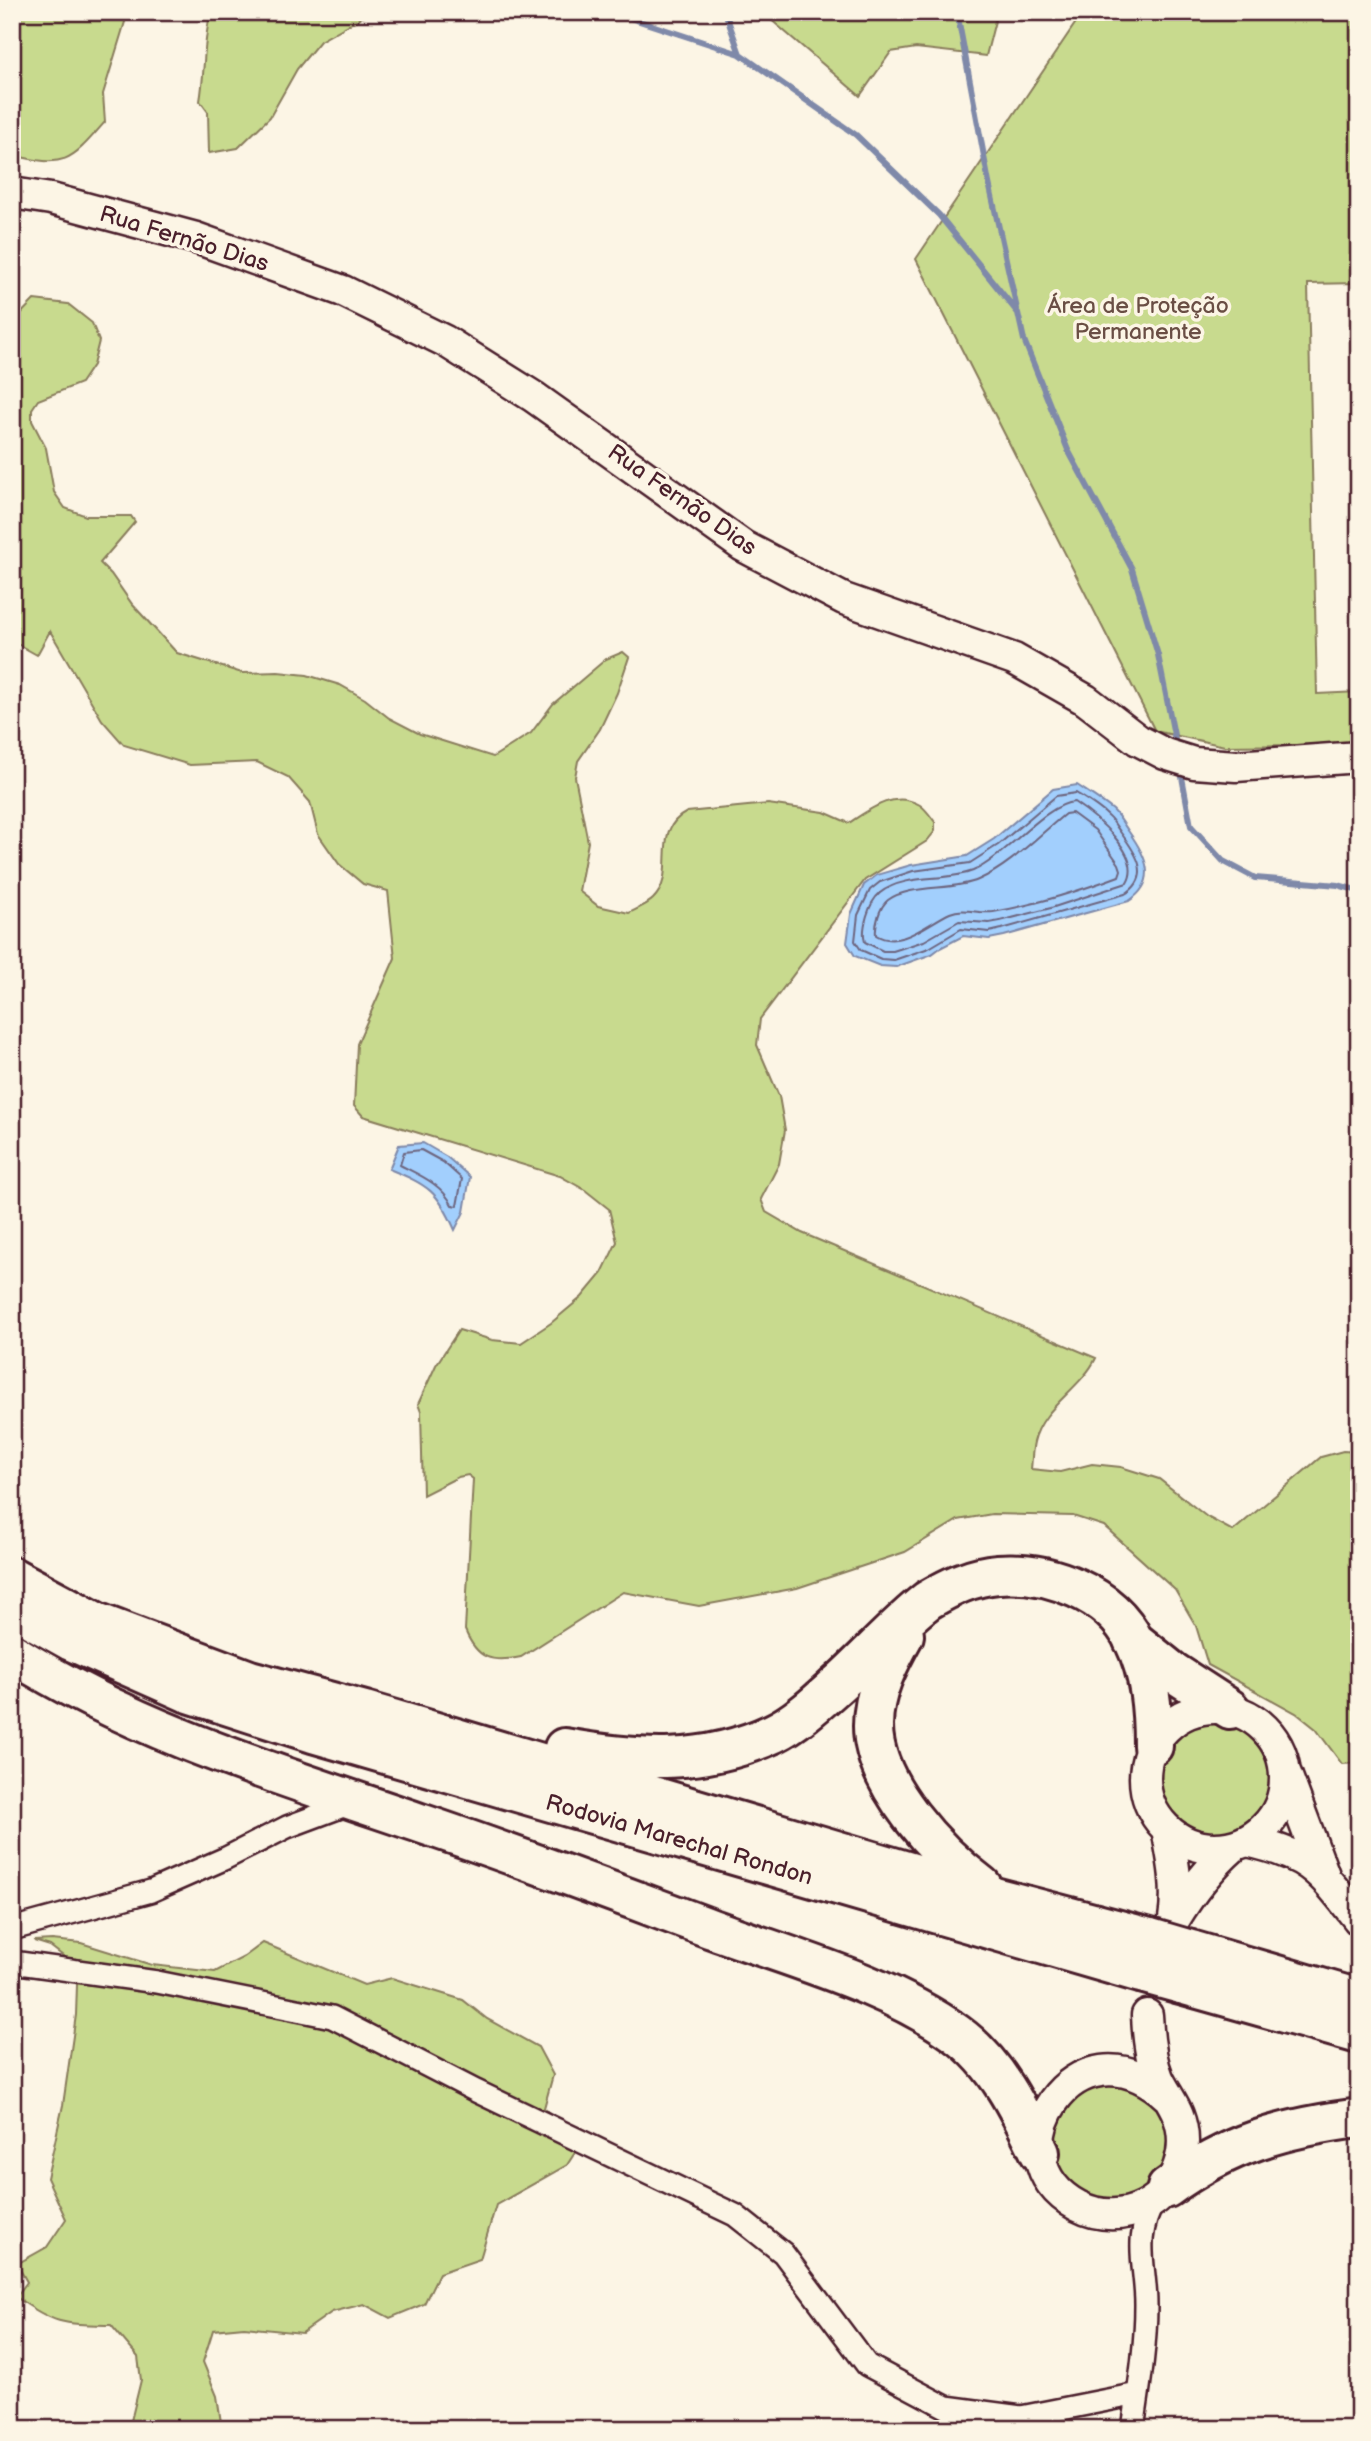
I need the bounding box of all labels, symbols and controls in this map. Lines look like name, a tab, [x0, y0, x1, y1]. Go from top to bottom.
street label: Rua Fernão Dias	[96, 200, 272, 278]
park label: Área de Proteção Permanente	[1047, 292, 1229, 346]
street label: Rua Fernão Dias	[602, 438, 762, 562]
street label: Rodovia Marechal Rondon	[542, 1788, 816, 1892]

